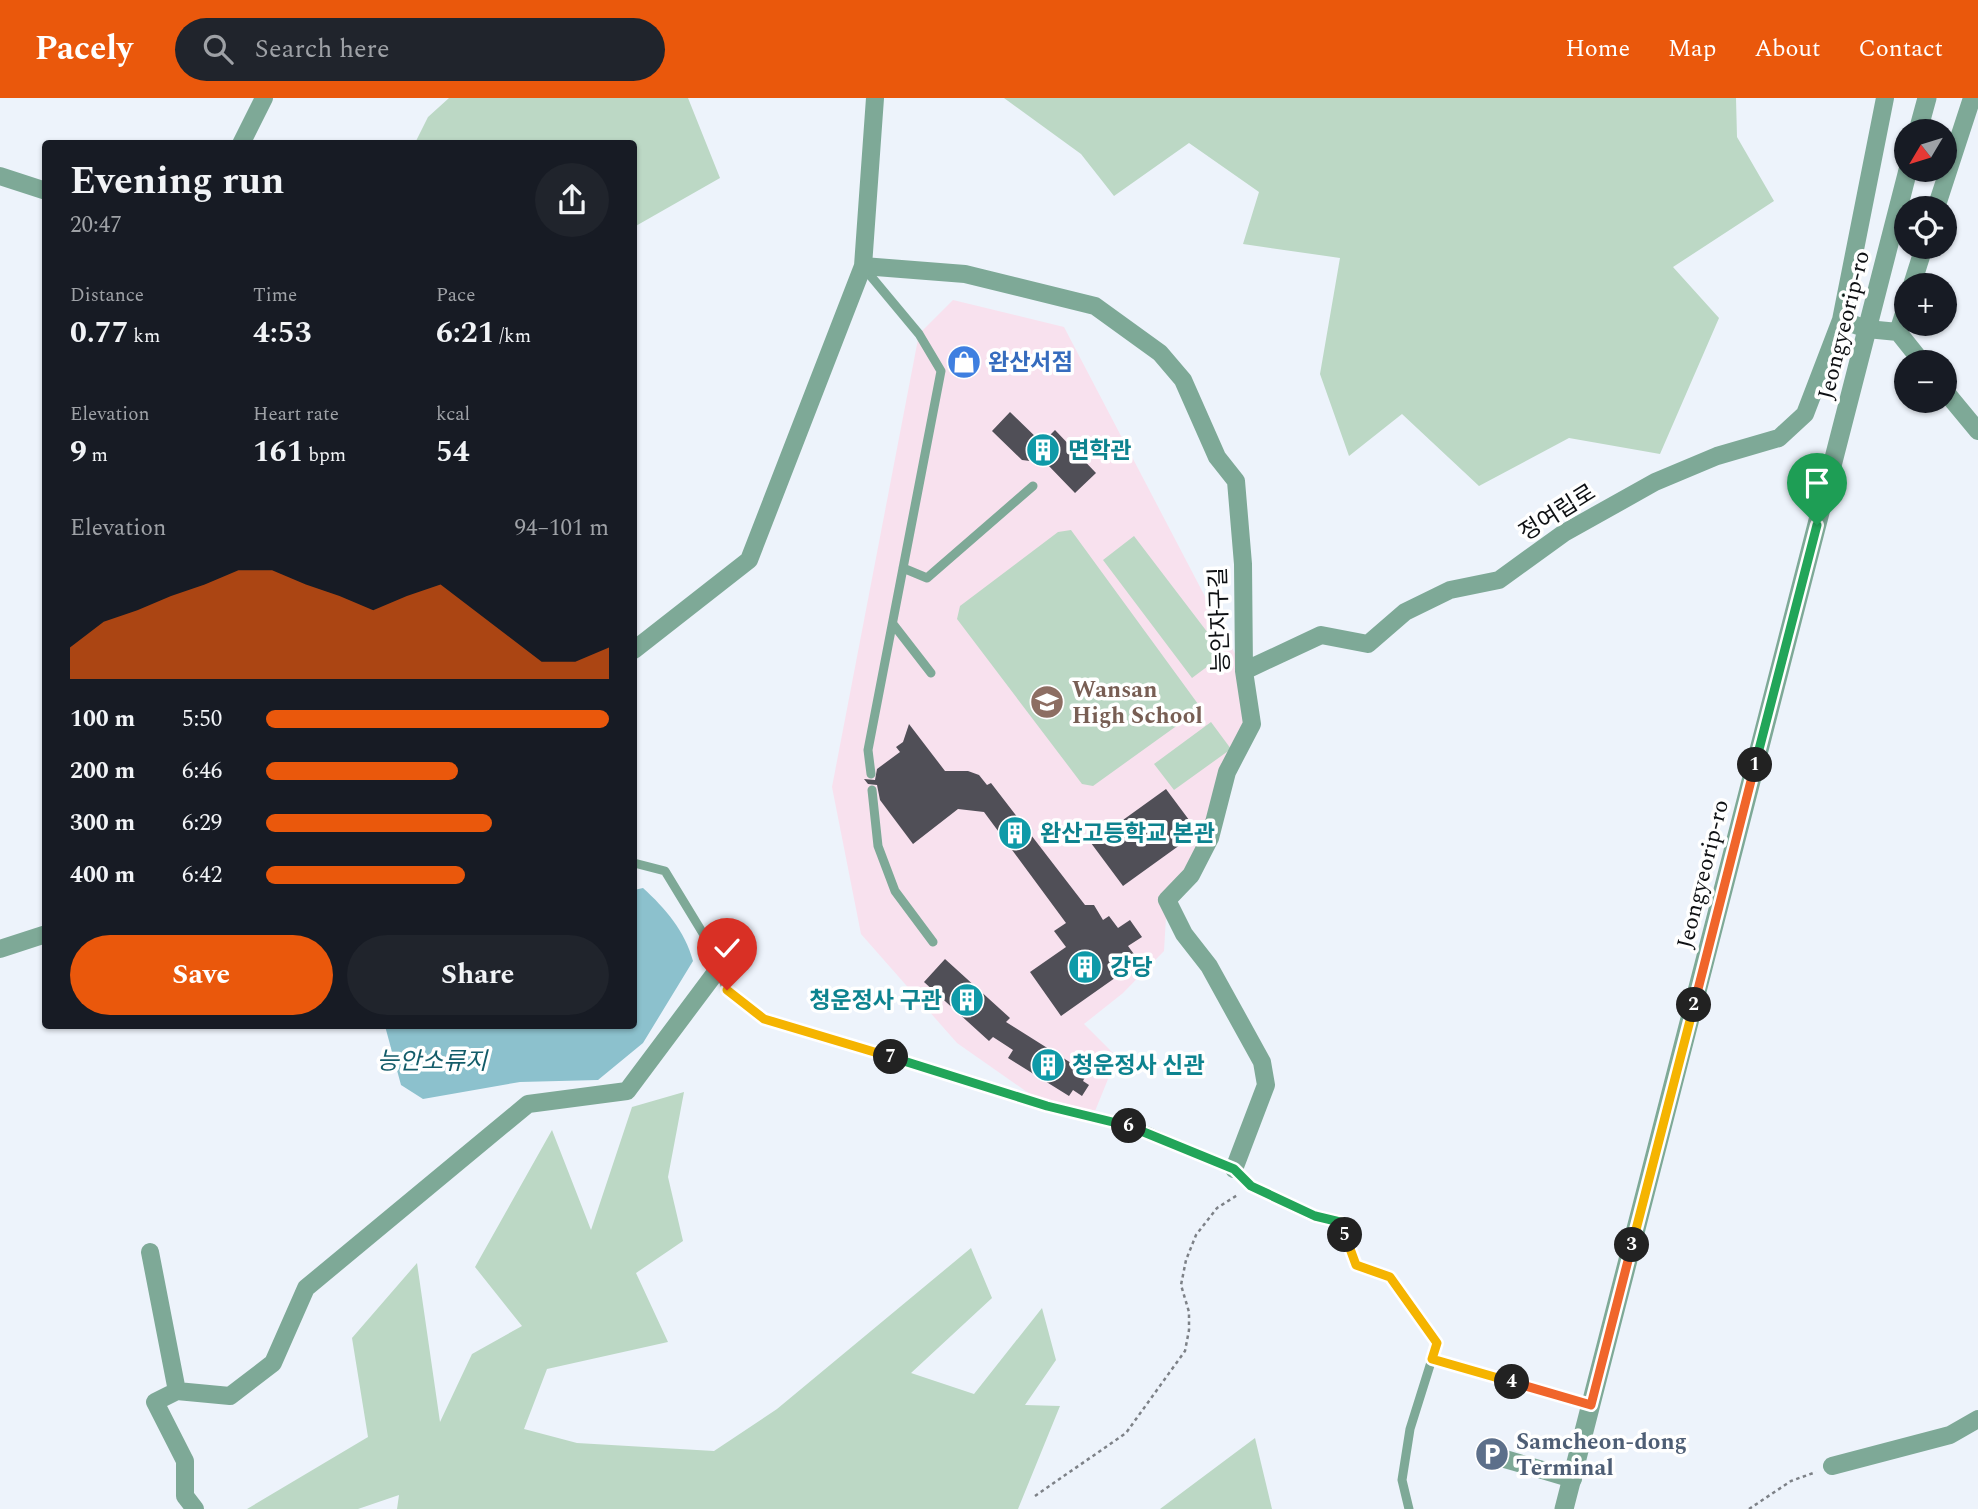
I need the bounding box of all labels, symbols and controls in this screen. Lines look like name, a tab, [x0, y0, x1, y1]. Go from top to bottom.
search box	[175, 18, 665, 81]
text: Pacely	[35, 24, 133, 74]
text: Search here	[255, 29, 390, 69]
icon: search	[199, 30, 237, 68]
text: Home	[1565, 31, 1630, 67]
text: Map	[1668, 31, 1716, 67]
text: About	[1754, 31, 1820, 67]
text: Contact	[1858, 31, 1943, 67]
north arrow	[1894, 119, 1956, 182]
map controls	[1894, 119, 1957, 413]
text: Evening run	[70, 153, 284, 211]
button: share	[535, 163, 609, 237]
button: locate	[1894, 196, 1957, 259]
text: 20:47	[70, 208, 122, 243]
street label: Jeongyeorip-ro	[1809, 247, 1880, 403]
button: +	[1894, 273, 1957, 336]
text: Distance	[70, 281, 144, 310]
text: Time	[253, 281, 297, 310]
text: Pace	[436, 281, 475, 310]
text: 0.77	[70, 310, 129, 356]
text: 4:53	[253, 310, 312, 356]
text: 6:21	[436, 310, 495, 356]
text: km	[129, 322, 160, 351]
text: /km	[495, 322, 531, 351]
shop icon: 완산서점	[945, 343, 983, 381]
place label: 완산서점	[988, 346, 1073, 381]
button: −	[1894, 350, 1957, 413]
text: Elevation	[70, 400, 150, 429]
text: Heart rate	[253, 400, 339, 429]
text: kcal	[436, 400, 470, 429]
text: 9	[70, 429, 87, 475]
text: 161	[253, 429, 304, 475]
text: 54	[436, 429, 470, 475]
building icon: 면학관	[1024, 431, 1062, 469]
place label: 면학관	[1068, 434, 1131, 469]
text: m	[87, 441, 108, 470]
text: bpm	[304, 441, 346, 470]
pin	[1787, 453, 1847, 525]
icon: arrive	[1798, 464, 1836, 502]
street label: 정여립로	[1513, 476, 1603, 551]
text: Elevation	[70, 511, 166, 546]
text: 94–101 m	[514, 511, 609, 546]
street label: 능안자구길	[1201, 566, 1240, 673]
place label: Wansan High School	[1072, 673, 1203, 734]
school or university icon: Wansan High School	[1028, 683, 1066, 721]
text: 100 m	[70, 702, 135, 737]
text: 5:50	[182, 702, 222, 737]
pin: 1	[1738, 748, 1772, 782]
text: 1	[1749, 750, 1760, 779]
text: 200 m	[70, 754, 135, 789]
text: 6:46	[182, 754, 222, 789]
street label: Jeongyeorip-ro	[1668, 796, 1739, 952]
text: 300 m	[70, 806, 135, 841]
text: 6:29	[182, 806, 222, 841]
building icon: 완산고등학교 본관	[996, 814, 1034, 852]
place label: 완산고등학교 본관	[1040, 817, 1215, 852]
text: 400 m	[70, 858, 135, 893]
text: 6:42	[182, 858, 222, 893]
pin	[697, 918, 757, 990]
icon: check	[708, 929, 746, 967]
button: Save	[70, 935, 333, 1015]
button: Share	[347, 935, 609, 1015]
building icon: 강당	[1066, 948, 1104, 986]
place label: 강당	[1110, 951, 1152, 986]
building icon: 청운정사 구관	[948, 981, 986, 1019]
place label: 청운정사 구관	[809, 984, 942, 1019]
pin: 2	[1676, 988, 1712, 1023]
text: 2	[1688, 990, 1699, 1019]
pin: 7	[874, 1040, 908, 1074]
text: 7	[885, 1042, 896, 1071]
water label: 능안소류지	[377, 1044, 489, 1080]
building icon: 청운정사 신관	[1029, 1046, 1067, 1084]
place label: 청운정사 신관	[1072, 1049, 1205, 1084]
pin: 6	[1112, 1108, 1146, 1144]
text: 6	[1123, 1111, 1134, 1140]
pin: 5	[1328, 1218, 1362, 1252]
text: 5	[1339, 1220, 1350, 1249]
pin: 3	[1614, 1228, 1650, 1262]
text: 3	[1626, 1230, 1637, 1259]
pin: 4	[1494, 1364, 1530, 1400]
text: 4	[1506, 1367, 1517, 1396]
place label: Samcheon-dong Terminal	[1516, 1425, 1687, 1486]
parking icon: Samcheon-dong Terminal	[1473, 1435, 1511, 1473]

